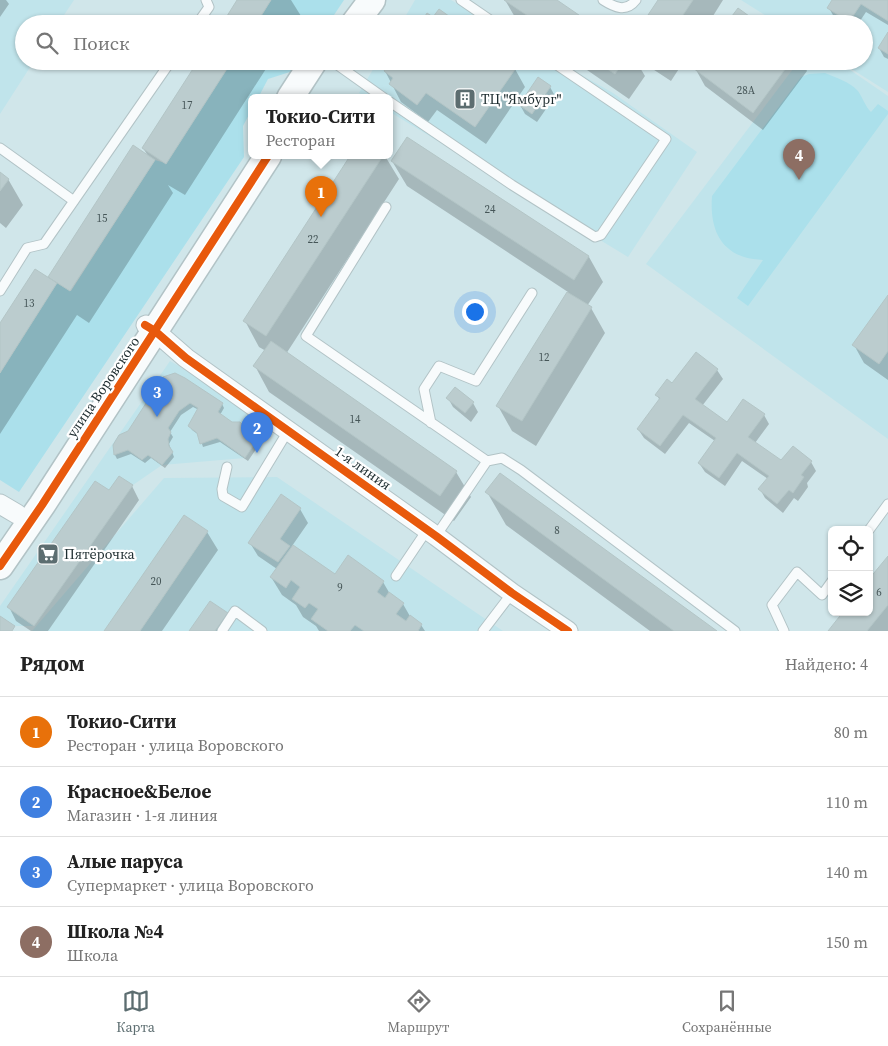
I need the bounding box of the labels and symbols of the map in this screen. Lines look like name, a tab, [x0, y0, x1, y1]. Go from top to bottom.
house number: 28А	[737, 83, 756, 98]
building icon: ТЦ "Ямбург"	[453, 87, 477, 111]
place label: ТЦ "Ямбург"	[481, 89, 561, 109]
house number: 17	[182, 98, 193, 113]
pin: 4	[783, 139, 815, 180]
pin: 1	[305, 176, 337, 217]
house number: 24	[485, 202, 496, 217]
house number: 15	[97, 211, 108, 226]
house number: 22	[308, 232, 319, 247]
house number: 13	[24, 296, 35, 311]
your location	[462, 299, 488, 325]
street label: улица Воровского	[62, 332, 144, 442]
house number: 12	[539, 350, 550, 365]
pin: 3	[141, 376, 173, 417]
pin: 2	[241, 412, 273, 453]
house number: 14	[350, 412, 361, 427]
street label: 1-я линия	[331, 441, 395, 495]
house number: 8	[554, 523, 560, 538]
supermarket icon: Пятёрочка	[36, 542, 60, 566]
place label: Пятёрочка	[64, 544, 136, 564]
house number: 20	[151, 574, 162, 589]
house number: 9	[337, 580, 343, 595]
house number: 6	[876, 585, 882, 600]

